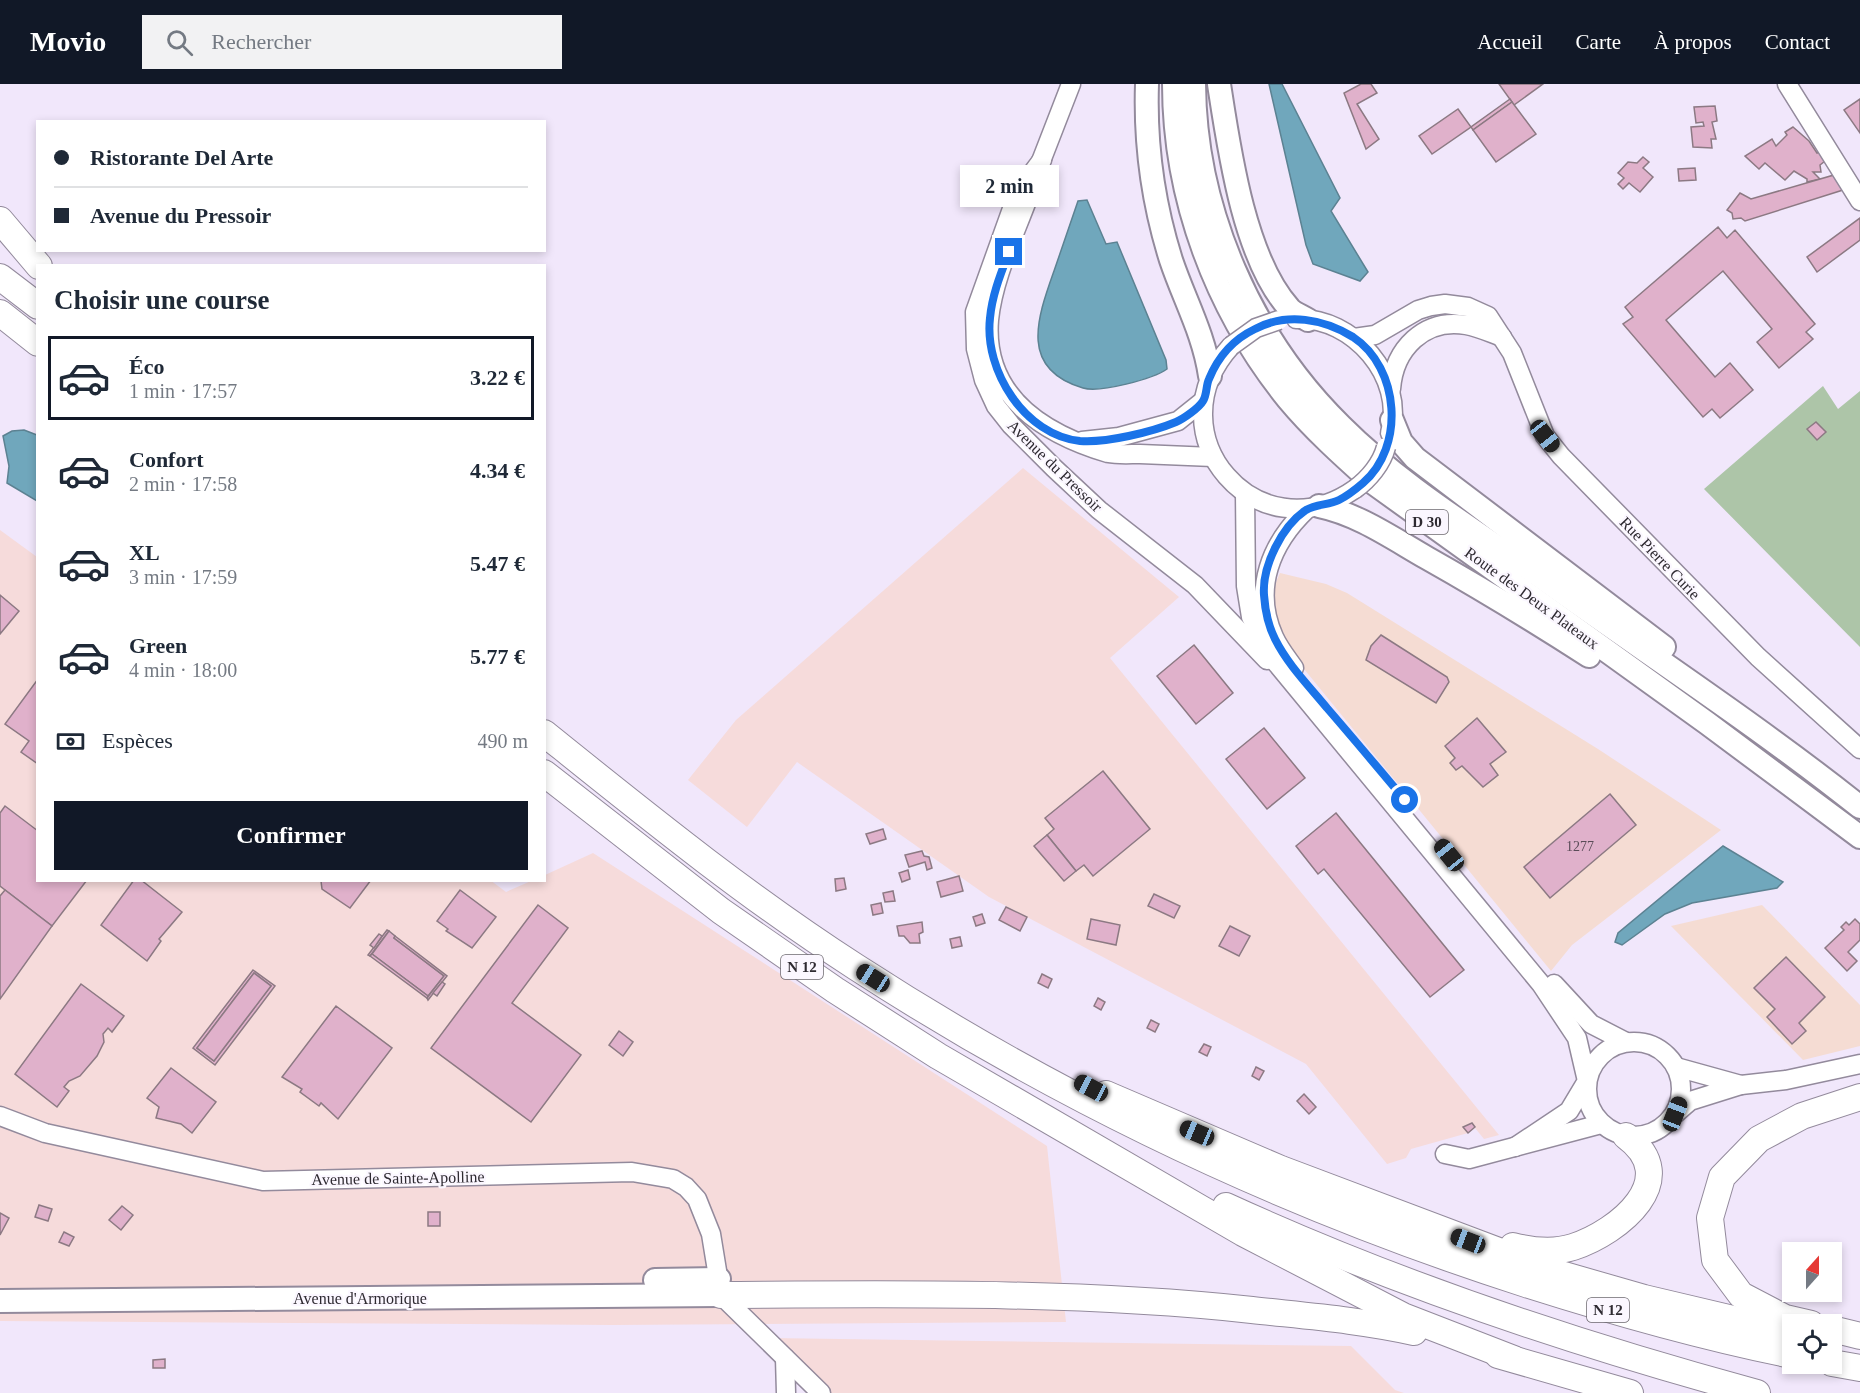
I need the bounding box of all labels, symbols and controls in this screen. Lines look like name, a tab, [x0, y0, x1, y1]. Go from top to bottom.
search box	[142, 15, 562, 69]
text: Movio	[30, 26, 106, 57]
icon: search	[163, 26, 196, 59]
text: Rechercher	[211, 29, 311, 54]
text: Accueil	[1477, 30, 1543, 54]
text: Carte	[1576, 30, 1621, 54]
text: À propos	[1654, 30, 1732, 54]
text: Contact	[1765, 30, 1830, 54]
text: Ristorante Del Arte	[90, 145, 273, 170]
callout: 2 min	[960, 165, 1058, 207]
text: 2 min	[985, 175, 1034, 197]
text: Avenue du Pressoir	[90, 203, 271, 228]
route end	[995, 238, 1022, 265]
text: Choisir une course	[54, 285, 270, 315]
icon: car	[57, 351, 111, 405]
text: Éco	[129, 354, 164, 379]
text: 3.22 €	[470, 365, 525, 390]
text: 1 min · 17:57	[129, 380, 237, 402]
car	[1527, 416, 1563, 456]
street label: Avenue du Pressoir	[1004, 417, 1106, 516]
icon: car	[57, 444, 111, 498]
text: Confort	[129, 447, 204, 472]
text: 4.34 €	[470, 458, 525, 483]
text: 2 min · 17:58	[129, 473, 237, 495]
road number: D 30	[1406, 510, 1448, 534]
street label: Rue Pierre Curie	[1617, 513, 1703, 603]
icon: car	[57, 537, 111, 591]
text: XL	[129, 540, 160, 565]
street label: Route des Deux Plateaux	[1462, 544, 1602, 652]
text: 5.47 €	[470, 551, 525, 576]
text: 3 min · 17:59	[129, 566, 237, 588]
icon: car	[57, 630, 111, 684]
text: Green	[129, 633, 187, 658]
text: 5.77 €	[470, 644, 525, 669]
text: 4 min · 18:00	[129, 659, 237, 681]
icon: cash	[54, 725, 87, 758]
text: Espèces	[102, 728, 173, 753]
text: 490 m	[477, 730, 528, 752]
route start	[1391, 786, 1418, 813]
button: Confirmer	[54, 801, 528, 870]
car	[1431, 835, 1467, 875]
house number: 1277	[1566, 839, 1594, 854]
road number: N 12	[781, 955, 823, 979]
car	[853, 961, 893, 995]
car	[1071, 1072, 1111, 1104]
car	[1660, 1094, 1690, 1134]
car	[1177, 1118, 1217, 1148]
street label: Avenue de Sainte-Apolline	[311, 1168, 485, 1189]
car	[1448, 1226, 1488, 1256]
north arrow	[1782, 1242, 1842, 1302]
map controls	[1782, 1242, 1842, 1374]
street label: Avenue d'Armorique	[293, 1290, 427, 1308]
road number: N 12	[1587, 1298, 1629, 1322]
button: locate	[1782, 1314, 1842, 1374]

